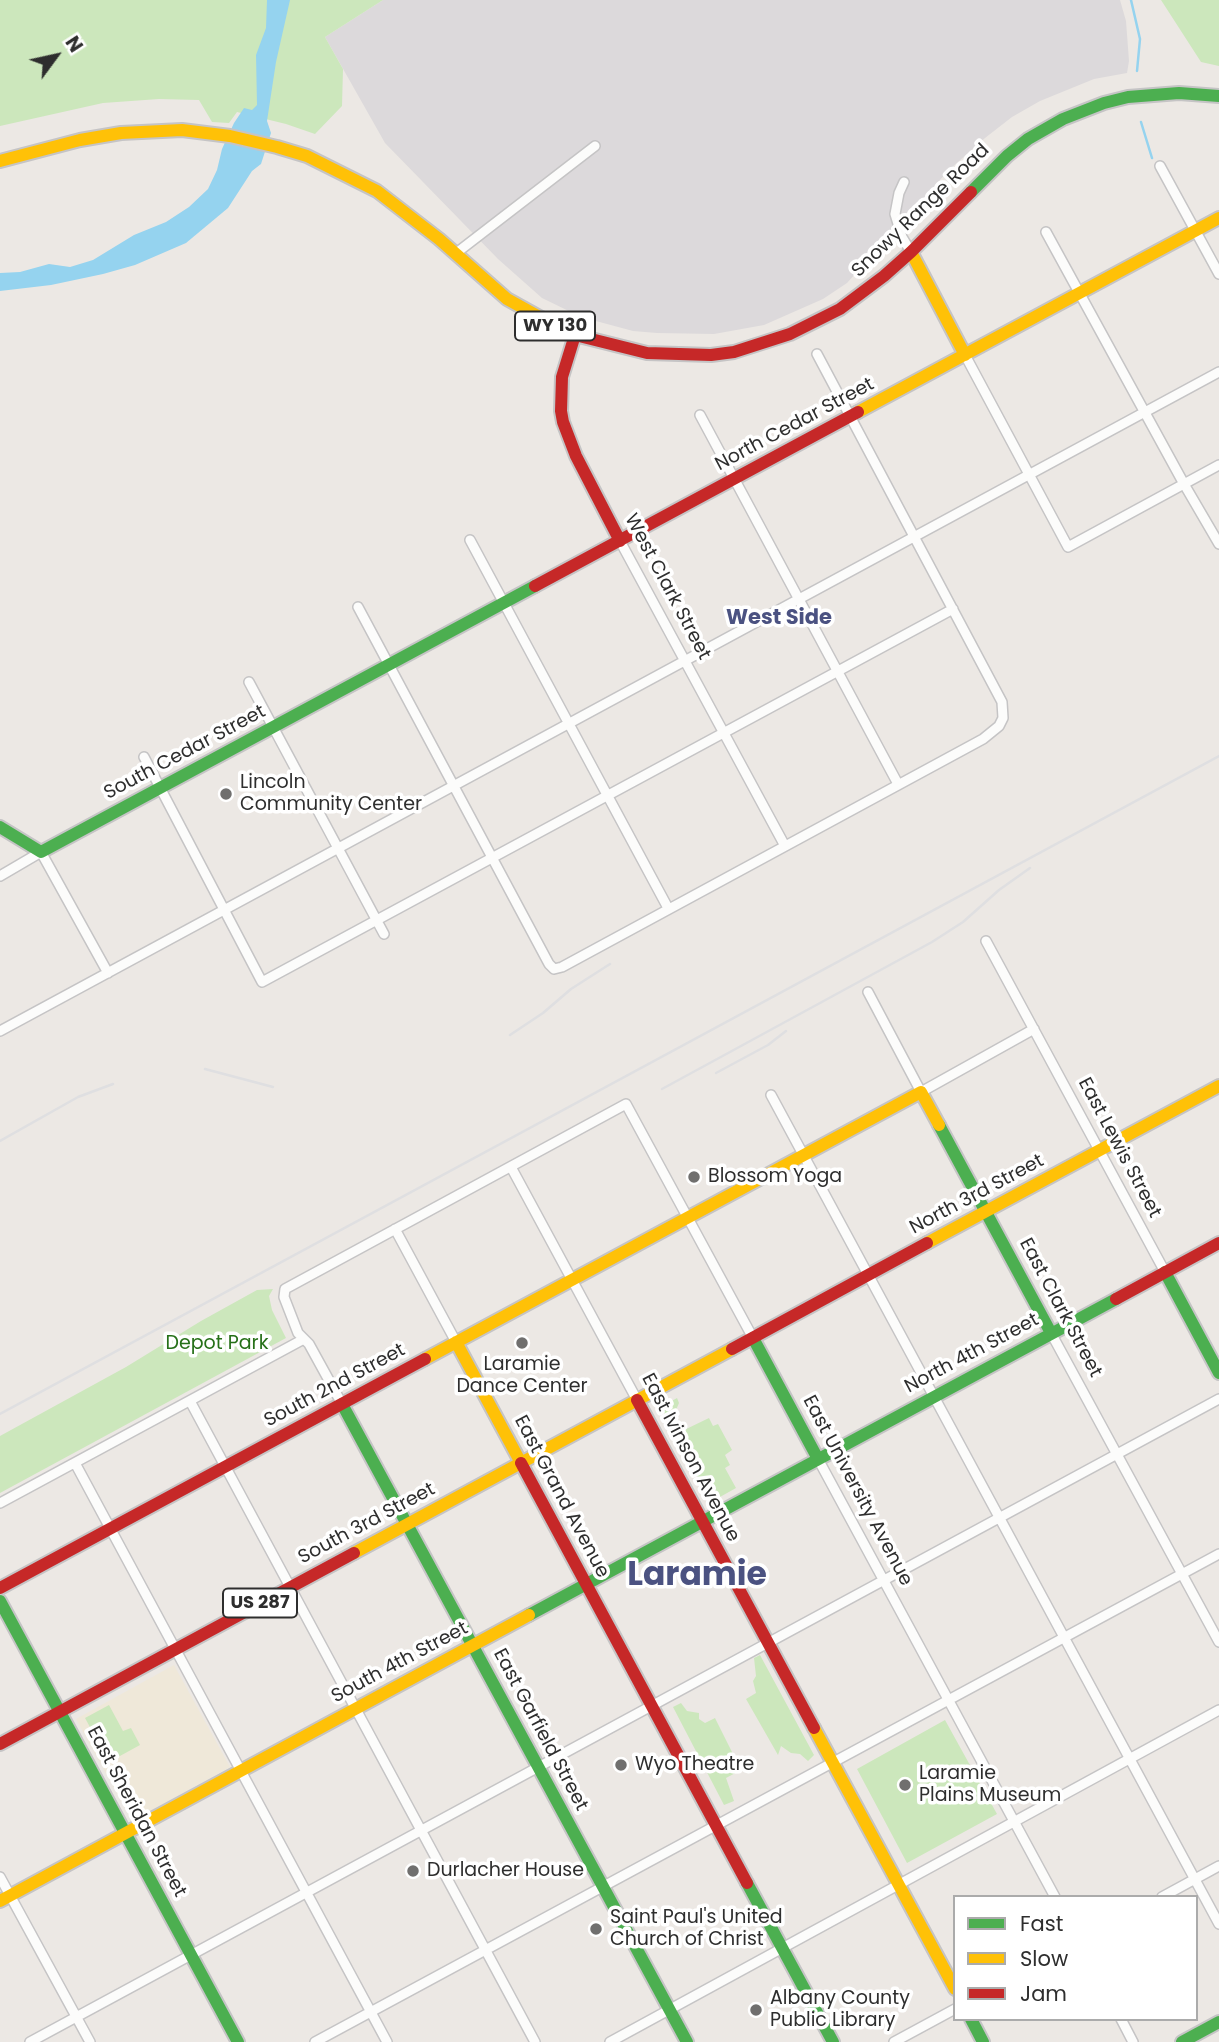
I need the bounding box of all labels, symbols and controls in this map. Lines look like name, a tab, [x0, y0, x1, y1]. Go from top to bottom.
north arrow	[21, 21, 91, 91]
text: N	[59, 31, 89, 58]
street label: Snowy Range Road	[847, 139, 995, 283]
road number: WY 130	[515, 312, 595, 340]
street label: North Cedar Street	[712, 373, 878, 477]
street label: West Clark Street	[619, 510, 715, 664]
district label: West Side	[726, 606, 832, 632]
street label: South Cedar Street	[100, 701, 270, 805]
place label: Lincoln Community Center	[240, 772, 422, 816]
marker: Lincoln Community Center	[218, 786, 234, 802]
street label: East Lewis Street	[1072, 1074, 1166, 1222]
street label: North 3rd Street	[906, 1150, 1048, 1240]
place label: Blossom Yoga	[708, 1166, 842, 1188]
marker: Blossom Yoga	[686, 1169, 702, 1185]
street label: East Clark Street	[1014, 1235, 1106, 1381]
street label: North 4th Street	[901, 1309, 1043, 1399]
park label: Depot Park	[166, 1333, 268, 1355]
marker: Laramie Dance Center	[514, 1335, 530, 1351]
street label: South 2nd Street	[261, 1339, 409, 1433]
place label: Laramie Dance Center	[456, 1354, 588, 1398]
street label: East Ivinson Avenue	[636, 1370, 744, 1546]
street label: East University Avenue	[797, 1392, 917, 1590]
street label: East Grand Avenue	[509, 1412, 613, 1582]
street label: South 3rd Street	[295, 1478, 439, 1570]
district label: Laramie	[627, 1557, 767, 1597]
road number: US 287	[223, 1588, 297, 1618]
street label: South 4th Street	[328, 1617, 472, 1709]
street label: East Garfield Street	[488, 1645, 592, 1815]
street label: East Sheridan Street	[81, 1723, 191, 1901]
place label: Wyo Theatre	[635, 1754, 754, 1776]
marker: Wyo Theatre	[613, 1757, 629, 1773]
place label: Laramie Plains Museum	[919, 1763, 1061, 1807]
marker: Laramie Plains Museum	[897, 1777, 913, 1793]
place label: Durlacher House	[427, 1860, 584, 1882]
marker: Durlacher House	[405, 1863, 421, 1879]
legend	[953, 1895, 1198, 2021]
place label: Saint Paul's United Church of Christ	[610, 1907, 783, 1951]
text: Fast	[1020, 1909, 1063, 1938]
marker: Saint Paul's United Church of Christ	[588, 1921, 604, 1937]
text: Slow	[1020, 1944, 1068, 1973]
text: Jam	[1020, 1979, 1067, 2008]
place label: Albany County Public Library	[770, 1988, 910, 2032]
marker: Albany County Public Library	[748, 2002, 764, 2018]

